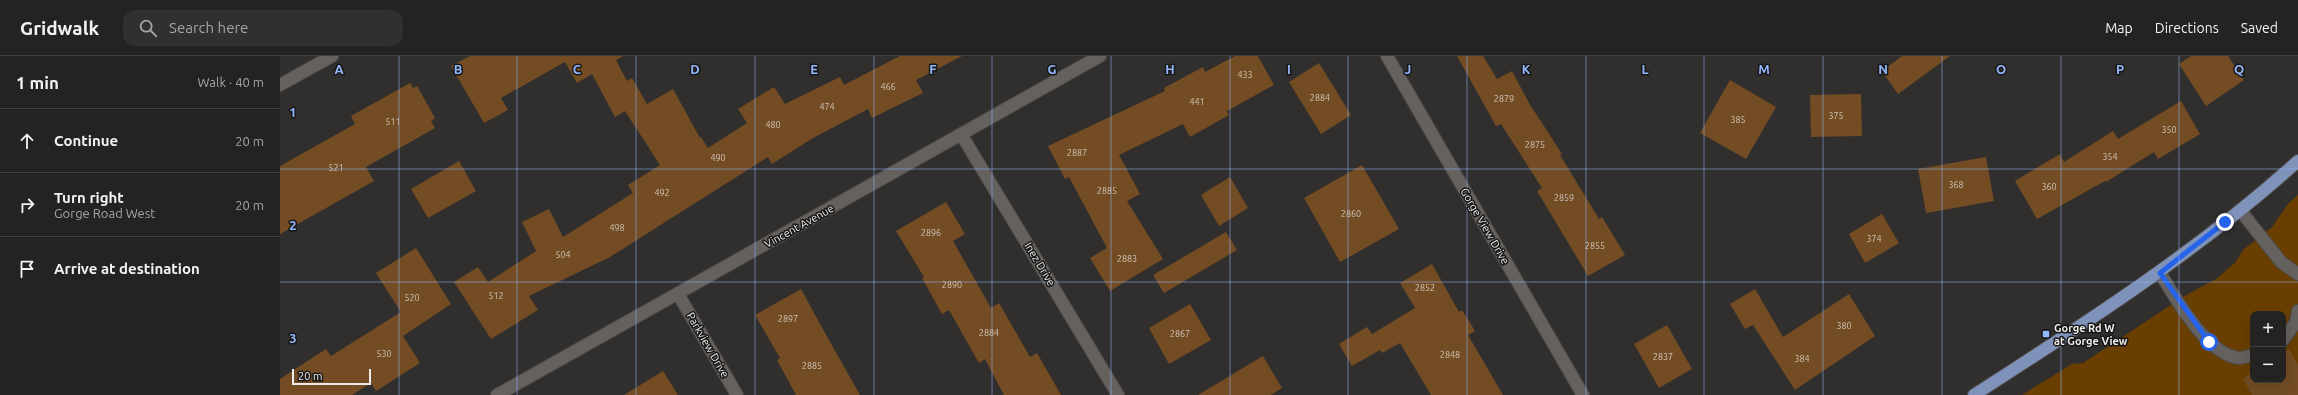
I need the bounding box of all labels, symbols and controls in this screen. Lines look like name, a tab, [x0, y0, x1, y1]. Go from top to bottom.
search box	[123, 10, 403, 46]
text: Gridwalk	[20, 17, 99, 39]
icon: search	[137, 17, 159, 39]
text: Search here	[169, 19, 248, 36]
text: Map	[2105, 20, 2133, 36]
text: Directions	[2155, 20, 2219, 36]
text: Saved	[2241, 20, 2278, 36]
text: A	[334, 62, 344, 76]
text: B	[454, 62, 463, 76]
text: C	[573, 62, 582, 76]
text: D	[690, 62, 700, 76]
text: E	[810, 62, 818, 76]
text: F	[929, 62, 937, 76]
text: G	[1048, 62, 1057, 76]
text: H	[1165, 62, 1175, 76]
text: I	[1287, 62, 1291, 76]
text: J	[1405, 62, 1411, 76]
text: K	[1522, 62, 1531, 76]
text: L	[1641, 62, 1649, 76]
text: M	[1758, 62, 1770, 76]
text: N	[1878, 62, 1888, 76]
text: O	[1996, 62, 2006, 76]
text: P	[2116, 62, 2124, 76]
text: Q	[2234, 62, 2244, 76]
house number: 433	[1237, 70, 1253, 80]
text: 1 min	[16, 73, 59, 92]
text: Walk · 40 m	[198, 75, 264, 89]
house number: 466	[880, 82, 896, 92]
house number: 2884	[1310, 93, 1330, 103]
house number: 2879	[1494, 94, 1514, 104]
house number: 441	[1189, 97, 1205, 107]
house number: 474	[819, 102, 835, 112]
text: 1	[289, 105, 297, 119]
house number: 375	[1828, 111, 1844, 121]
house number: 385	[1730, 115, 1746, 125]
house number: 511	[385, 117, 401, 127]
house number: 480	[765, 120, 781, 130]
house number: 350	[2161, 125, 2177, 135]
icon: ahead	[16, 130, 38, 152]
text: Continue	[54, 132, 118, 149]
text: 20 m	[235, 134, 264, 148]
house number: 2875	[1525, 140, 1545, 150]
house number: 2887	[1067, 148, 1087, 158]
house number: 354	[2102, 152, 2118, 162]
house number: 490	[710, 153, 726, 163]
house number: 521	[328, 163, 344, 173]
house number: 368	[1948, 180, 1964, 190]
house number: 360	[2041, 182, 2057, 192]
house number: 2885	[1097, 186, 1117, 196]
street label: Gorge View Drive	[1458, 186, 1512, 266]
house number: 492	[654, 188, 670, 198]
text: Turn right	[54, 189, 124, 206]
house number: 2859	[1554, 193, 1574, 203]
icon: right	[16, 194, 38, 216]
text: 20 m	[235, 198, 264, 212]
street label: Vincent Avenue	[762, 202, 836, 250]
text: Gorge Road West	[54, 206, 155, 220]
house number: 2860	[1341, 209, 1361, 219]
route end	[2216, 213, 2234, 231]
text: 2	[289, 218, 297, 232]
house number: 498	[609, 223, 625, 233]
house number: 2896	[921, 228, 941, 238]
house number: 374	[1866, 234, 1882, 244]
street label: Inez Drive	[1022, 240, 1058, 288]
house number: 2855	[1585, 241, 1605, 251]
house number: 504	[555, 250, 571, 260]
house number: 2883	[1117, 254, 1137, 264]
icon: arrive	[16, 258, 38, 280]
text: Arrive at destination	[54, 260, 200, 277]
house number: 2890	[942, 280, 962, 290]
house number: 2852	[1415, 283, 1435, 293]
house number: 512	[488, 291, 504, 301]
house number: 520	[404, 293, 420, 303]
street label: Parkview Drive	[685, 310, 731, 380]
map controls	[2250, 311, 2286, 383]
button: +	[2250, 311, 2286, 347]
house number: 2897	[778, 314, 798, 324]
house number: 380	[1836, 321, 1852, 331]
place label: Gorge Rd W at Gorge View	[2054, 322, 2128, 347]
house number: 2884	[979, 328, 999, 338]
house number: 2867	[1170, 329, 1190, 339]
marker: Gorge Rd W at Gorge View	[2041, 329, 2051, 339]
text: 3	[289, 331, 297, 345]
route start	[2200, 333, 2218, 351]
button: −	[2250, 347, 2286, 383]
house number: 530	[376, 349, 392, 359]
house number: 2848	[1440, 350, 1460, 360]
house number: 2837	[1653, 352, 1673, 362]
house number: 384	[1794, 354, 1810, 364]
house number: 2885	[802, 361, 822, 371]
scale bar	[292, 367, 371, 386]
text: 20 m	[298, 370, 322, 382]

